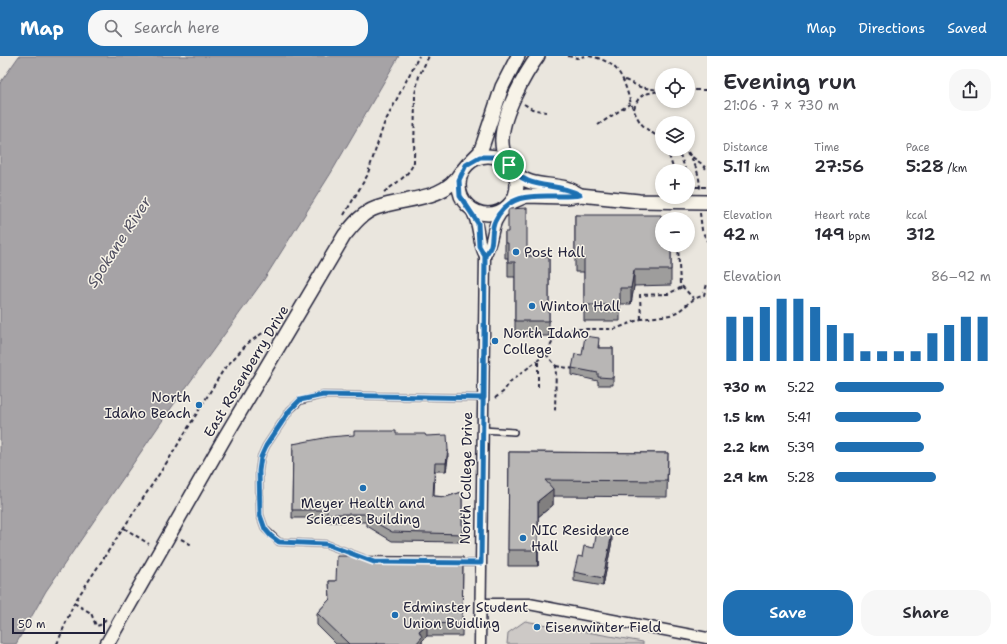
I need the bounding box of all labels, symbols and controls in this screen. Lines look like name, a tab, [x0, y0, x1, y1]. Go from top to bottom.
search box	[88, 10, 368, 46]
text: Map	[20, 16, 64, 41]
icon: search	[102, 17, 124, 39]
text: Search here	[134, 18, 220, 38]
text: Map	[807, 19, 837, 37]
text: Directions	[859, 19, 925, 37]
text: Saved	[947, 19, 987, 37]
text: Evening run	[723, 67, 856, 96]
map controls	[655, 68, 695, 252]
button: locate	[655, 68, 695, 108]
button: share	[949, 69, 991, 111]
text: 21:06 · 7 × 730 m	[723, 97, 839, 114]
button: layers	[655, 116, 695, 156]
text: Distance	[723, 140, 768, 155]
text: Time	[814, 140, 840, 155]
text: Pace	[906, 140, 930, 155]
pin	[492, 148, 526, 182]
icon: arrive	[498, 154, 520, 176]
text: 5.11	[723, 155, 751, 177]
text: 27:56	[814, 155, 864, 177]
text: 5:28	[906, 155, 944, 177]
text: km	[751, 161, 770, 176]
text: /km	[944, 161, 967, 176]
button: +	[655, 164, 695, 204]
water label: Spokane River	[82, 192, 156, 291]
text: Elevation	[723, 208, 772, 223]
text: Heart rate	[814, 208, 870, 223]
text: kcal	[906, 208, 927, 223]
button: −	[655, 212, 695, 252]
text: 42	[723, 223, 746, 245]
text: 149	[814, 223, 845, 245]
text: 312	[906, 223, 936, 245]
text: m	[746, 229, 759, 244]
text: bpm	[845, 229, 871, 244]
place label: Post Hall	[524, 243, 585, 261]
marker: Post Hall	[511, 247, 521, 257]
text: Elevation	[723, 268, 781, 285]
text: 86–92 m	[931, 268, 991, 285]
place label: Winton Hall	[540, 297, 621, 315]
marker: Winton Hall	[527, 301, 537, 311]
street label: East Rosenberry Drive	[199, 302, 293, 440]
place label: North Idaho College	[503, 324, 589, 358]
marker: North Idaho College	[490, 336, 500, 346]
text: 730 m	[723, 379, 766, 396]
text: 5:22	[787, 379, 815, 396]
place label: North Idaho Beach	[104, 388, 191, 422]
marker: North Idaho Beach	[194, 400, 204, 410]
text: 1.5 km	[723, 409, 765, 426]
text: 5:41	[787, 409, 811, 426]
street label: North College Drive	[456, 411, 476, 545]
text: 2.2 km	[723, 439, 769, 456]
text: 5:39	[787, 439, 815, 456]
text: 2.9 km	[723, 469, 768, 486]
text: 5:28	[787, 469, 815, 486]
marker: Meyer Health and Sciences Building	[358, 483, 368, 493]
place label: Meyer Health and Sciences Building	[301, 494, 425, 528]
place label: NIC Residence Hall	[531, 521, 630, 555]
marker: NIC Residence Hall	[518, 533, 528, 543]
button: Save	[723, 590, 853, 636]
button: Share	[861, 590, 991, 636]
place label: Edminster Student Union Buidling	[403, 598, 528, 632]
marker: Edminster Student Union Buidling	[390, 610, 400, 620]
scale bar	[12, 616, 105, 635]
text: 50 m	[18, 617, 46, 632]
place label: Eisenwinter Field	[545, 618, 662, 636]
marker: Eisenwinter Field	[532, 622, 542, 632]

